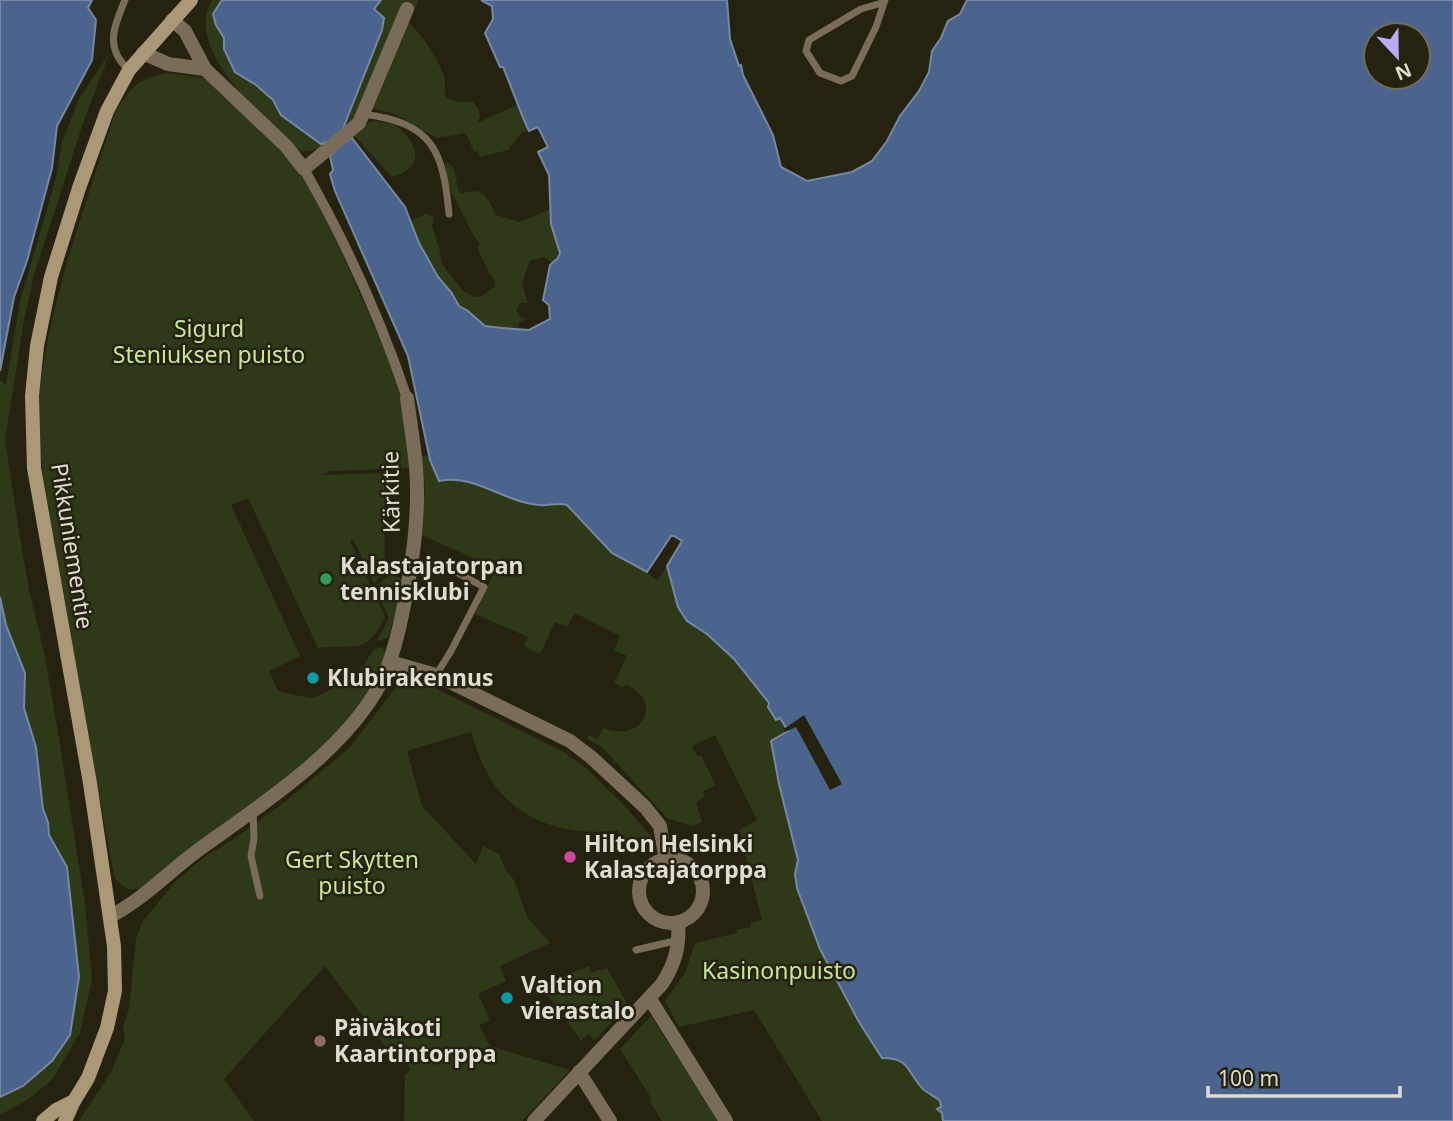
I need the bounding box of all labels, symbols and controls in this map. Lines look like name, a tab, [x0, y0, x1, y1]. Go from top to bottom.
north arrow	[1362, 21, 1432, 91]
text: N	[1391, 57, 1415, 87]
park label: Sigurd Steniuksen puisto	[113, 312, 305, 370]
street label: Kärkitie	[373, 451, 407, 533]
street label: Pikkuniementie	[44, 461, 102, 631]
place label: Kalastajatorpan tennisklubi	[340, 549, 524, 607]
marker: Kalastajatorpan tennisklubi	[318, 571, 334, 587]
place label: Klubirakennus	[327, 661, 493, 693]
marker: Klubirakennus	[305, 670, 321, 686]
place label: Hilton Helsinki Kalastajatorppa	[584, 827, 767, 885]
park label: Gert Skytten puisto	[285, 843, 419, 901]
marker: Hilton Helsinki Kalastajatorppa	[562, 849, 578, 865]
park label: Kasinonpuisto	[702, 954, 856, 986]
place label: Valtion vierastalo	[521, 968, 635, 1026]
marker: Valtion vierastalo	[499, 990, 515, 1006]
place label: Päiväkoti Kaartintorppa	[334, 1011, 496, 1069]
marker: Päiväkoti Kaartintorppa	[312, 1033, 328, 1049]
scale bar	[1208, 1054, 1400, 1098]
text: 100 m	[1218, 1064, 1279, 1092]

